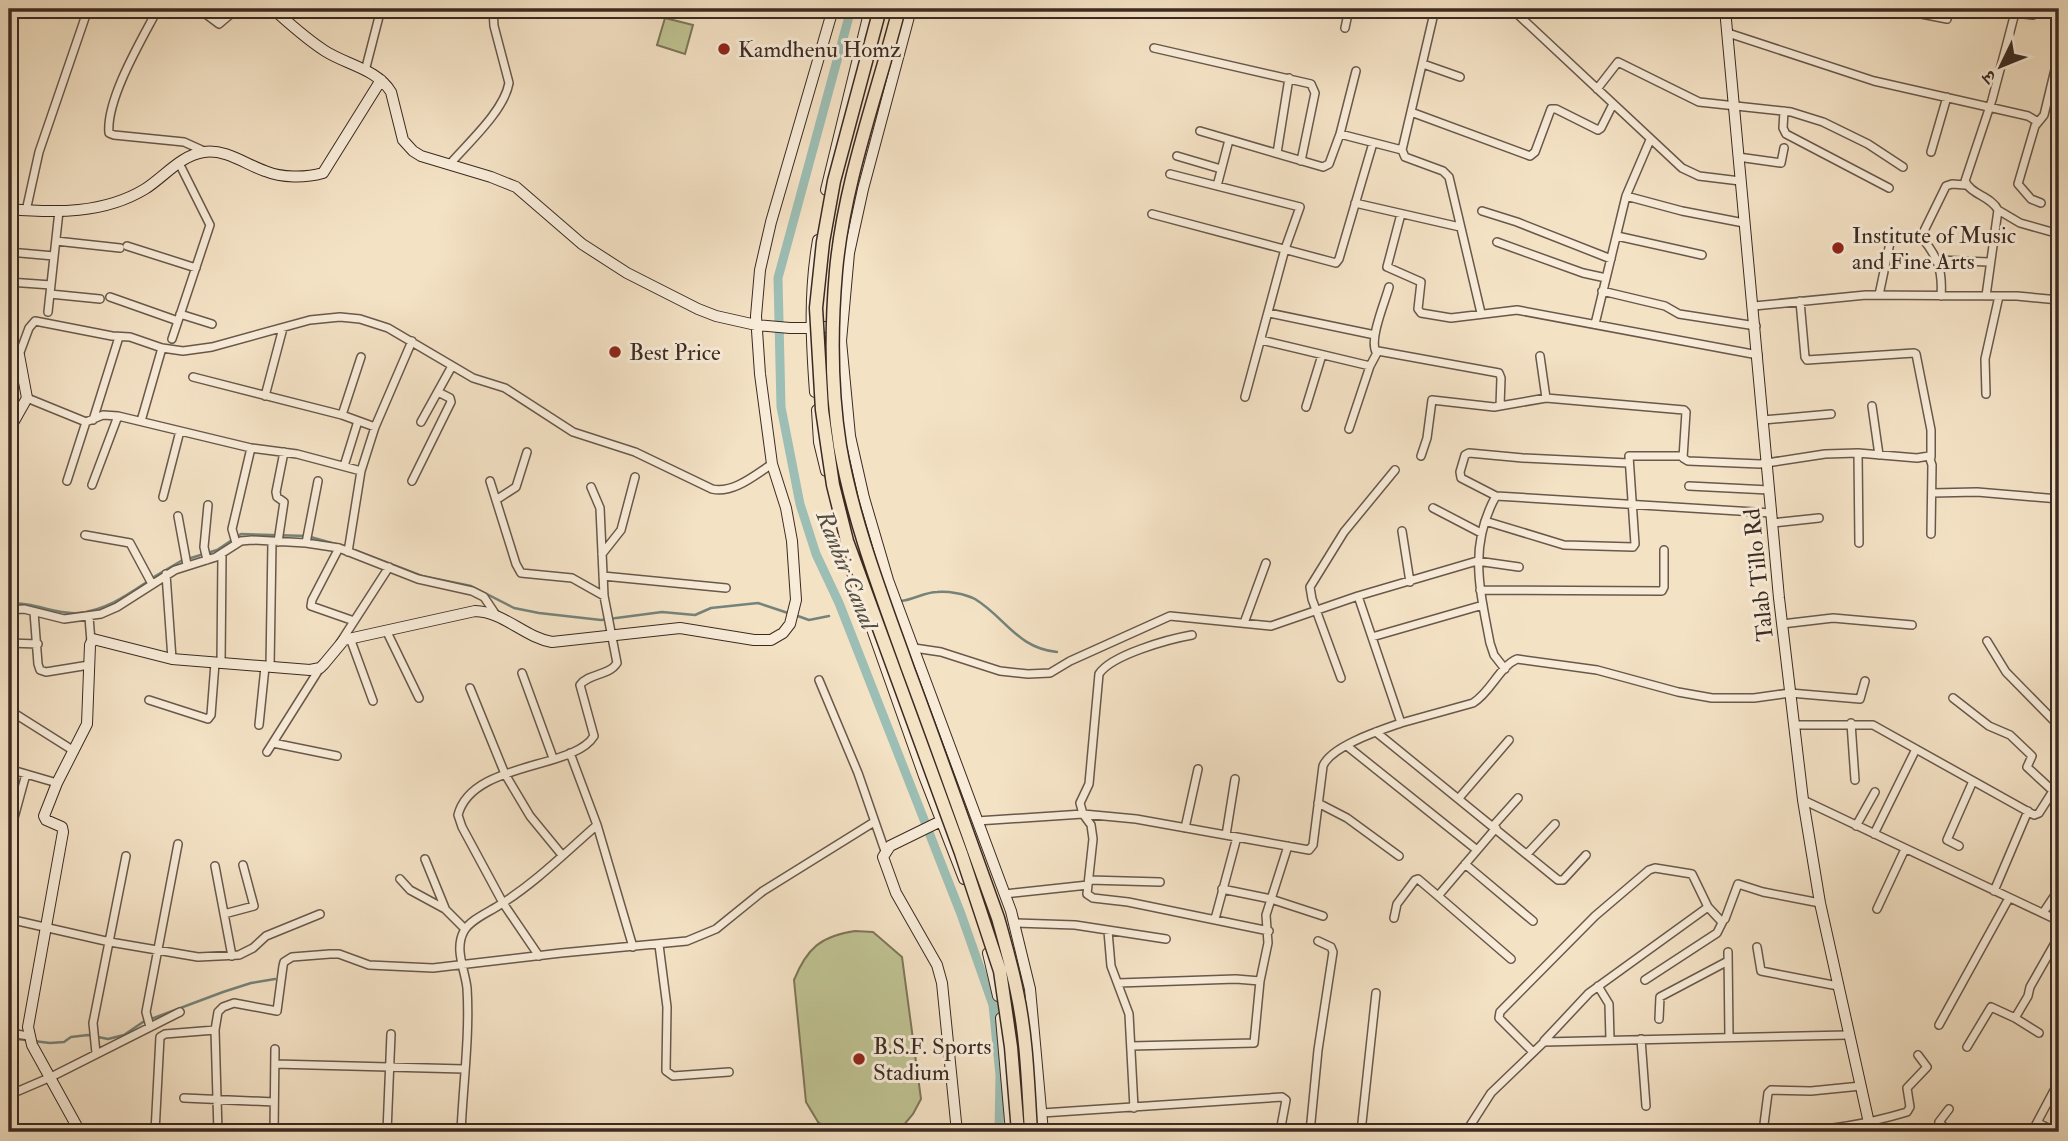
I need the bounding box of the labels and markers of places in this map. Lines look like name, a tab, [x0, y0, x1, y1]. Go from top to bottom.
place label: Kamdhenu Homz	[738, 35, 901, 64]
marker: Kamdhenu Homz	[716, 41, 732, 57]
place label: Institute of Music and Fine Arts	[1852, 221, 2016, 276]
marker: Institute of Music and Fine Arts	[1830, 240, 1846, 256]
place label: Best Price	[629, 338, 721, 367]
marker: Best Price	[607, 344, 623, 360]
place label: B.S.F. Sports Stadium	[873, 1032, 991, 1087]
marker: B.S.F. Sports Stadium	[851, 1051, 867, 1067]

